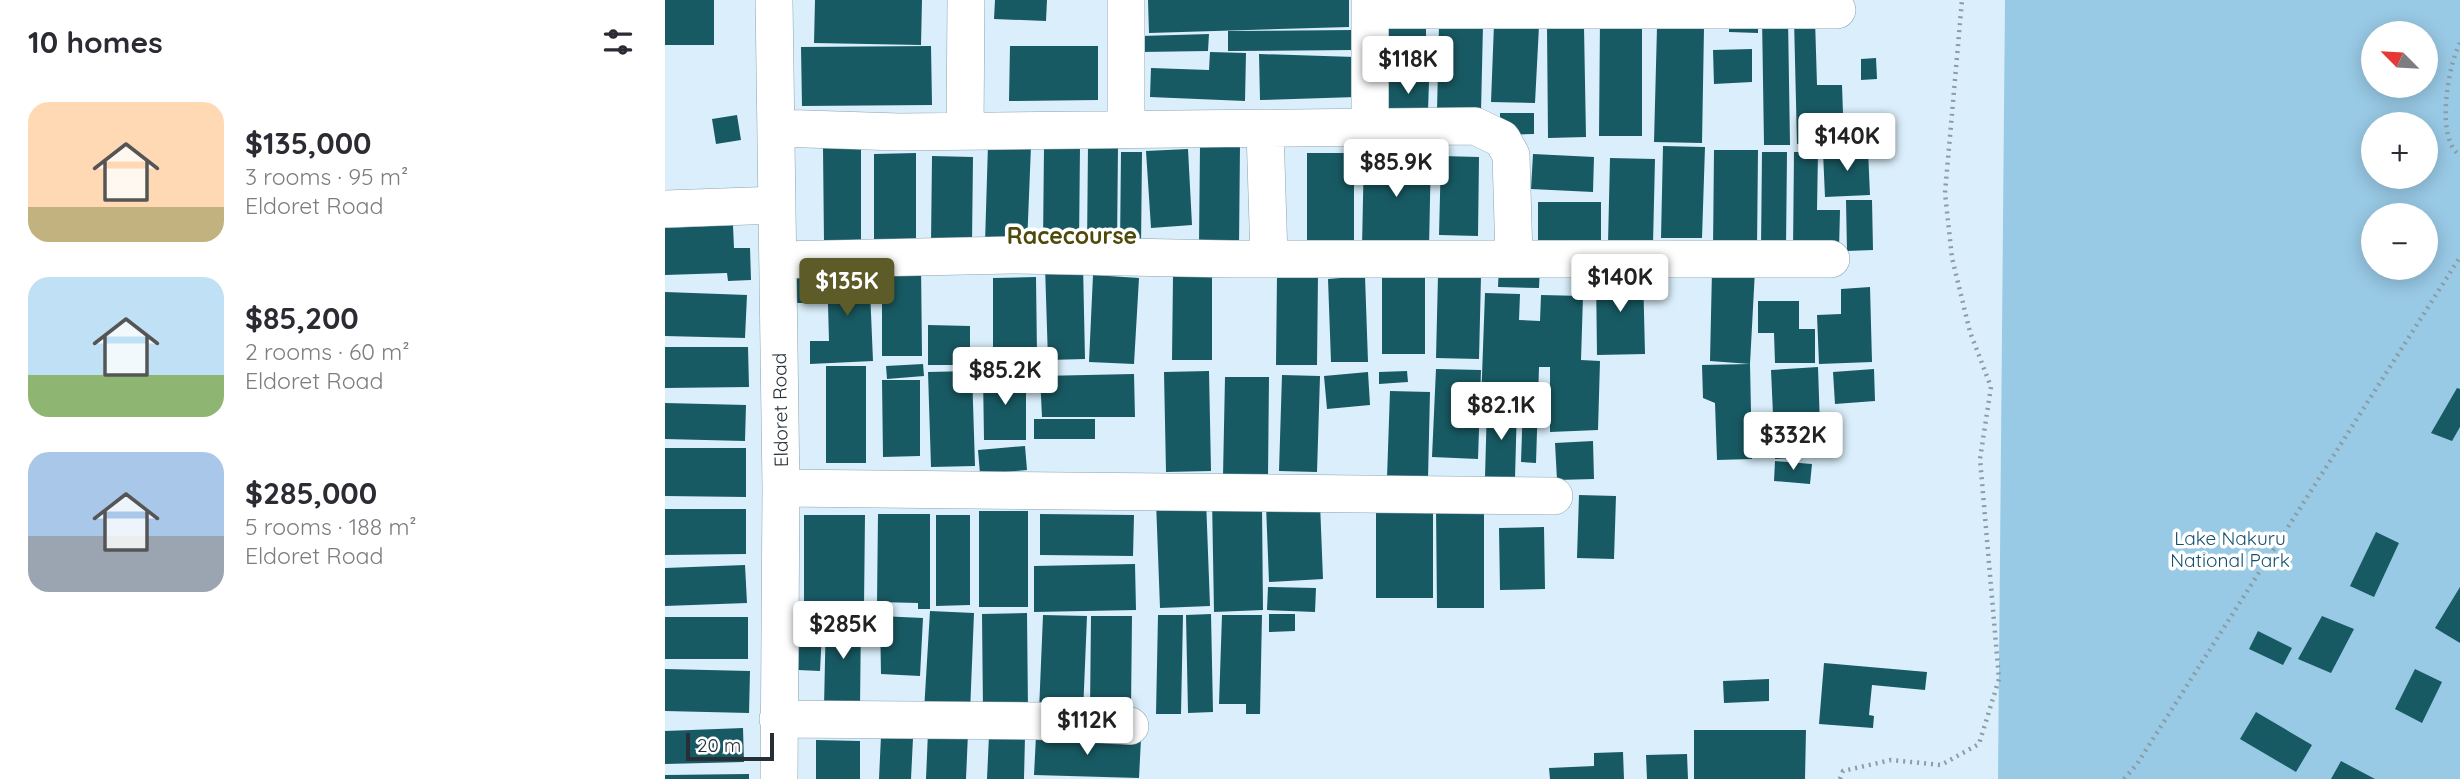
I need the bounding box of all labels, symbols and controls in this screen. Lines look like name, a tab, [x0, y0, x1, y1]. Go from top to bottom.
north arrow	[2361, 21, 2438, 98]
map controls	[2361, 21, 2438, 280]
text: 10 homes	[28, 23, 163, 61]
icon: filters	[599, 23, 637, 61]
pin: $118K	[1359, 36, 1457, 96]
text: $118K	[1378, 44, 1438, 73]
button: +	[2361, 112, 2438, 189]
pin: $140K	[1798, 114, 1896, 173]
text: $140K	[1814, 121, 1880, 150]
text: $135,000	[245, 124, 371, 162]
icon: home	[84, 130, 168, 214]
pin: $85.9K	[1339, 140, 1453, 199]
text: $85.9K	[1360, 147, 1432, 176]
text: 3 rooms · 95 m²	[245, 162, 408, 191]
text: Eldoret Road	[245, 191, 383, 220]
button: −	[2361, 203, 2438, 280]
district label: Racecourse	[1007, 221, 1137, 250]
pin: $140K	[1571, 254, 1669, 314]
pin: $135K	[798, 258, 896, 318]
text: $140K	[1587, 262, 1653, 291]
text: $135K	[815, 266, 879, 295]
text: $85,200	[245, 299, 359, 337]
icon: home	[84, 305, 168, 389]
text: 2 rooms · 60 m²	[245, 337, 410, 366]
pin: $85.2K	[948, 348, 1062, 407]
street label: Eldoret Road	[767, 353, 793, 467]
text: $85.2K	[969, 355, 1041, 384]
text: Eldoret Road	[245, 366, 383, 395]
pin: $82.1K	[1444, 382, 1558, 442]
text: $82.1K	[1467, 390, 1535, 419]
pin: $332K	[1744, 412, 1842, 472]
text: $332K	[1760, 420, 1826, 449]
text: $285,000	[245, 474, 377, 512]
icon: home	[84, 480, 168, 564]
text: 5 rooms · 188 m²	[245, 512, 417, 541]
park label: Lake Nakuru National Park	[2170, 526, 2290, 572]
text: Eldoret Road	[245, 541, 383, 570]
pin: $285K	[794, 602, 892, 661]
text: $285K	[809, 609, 877, 638]
pin: $112K	[1038, 698, 1136, 757]
text: $112K	[1057, 705, 1117, 734]
scale bar	[686, 730, 773, 762]
text: 20 m	[697, 733, 741, 757]

